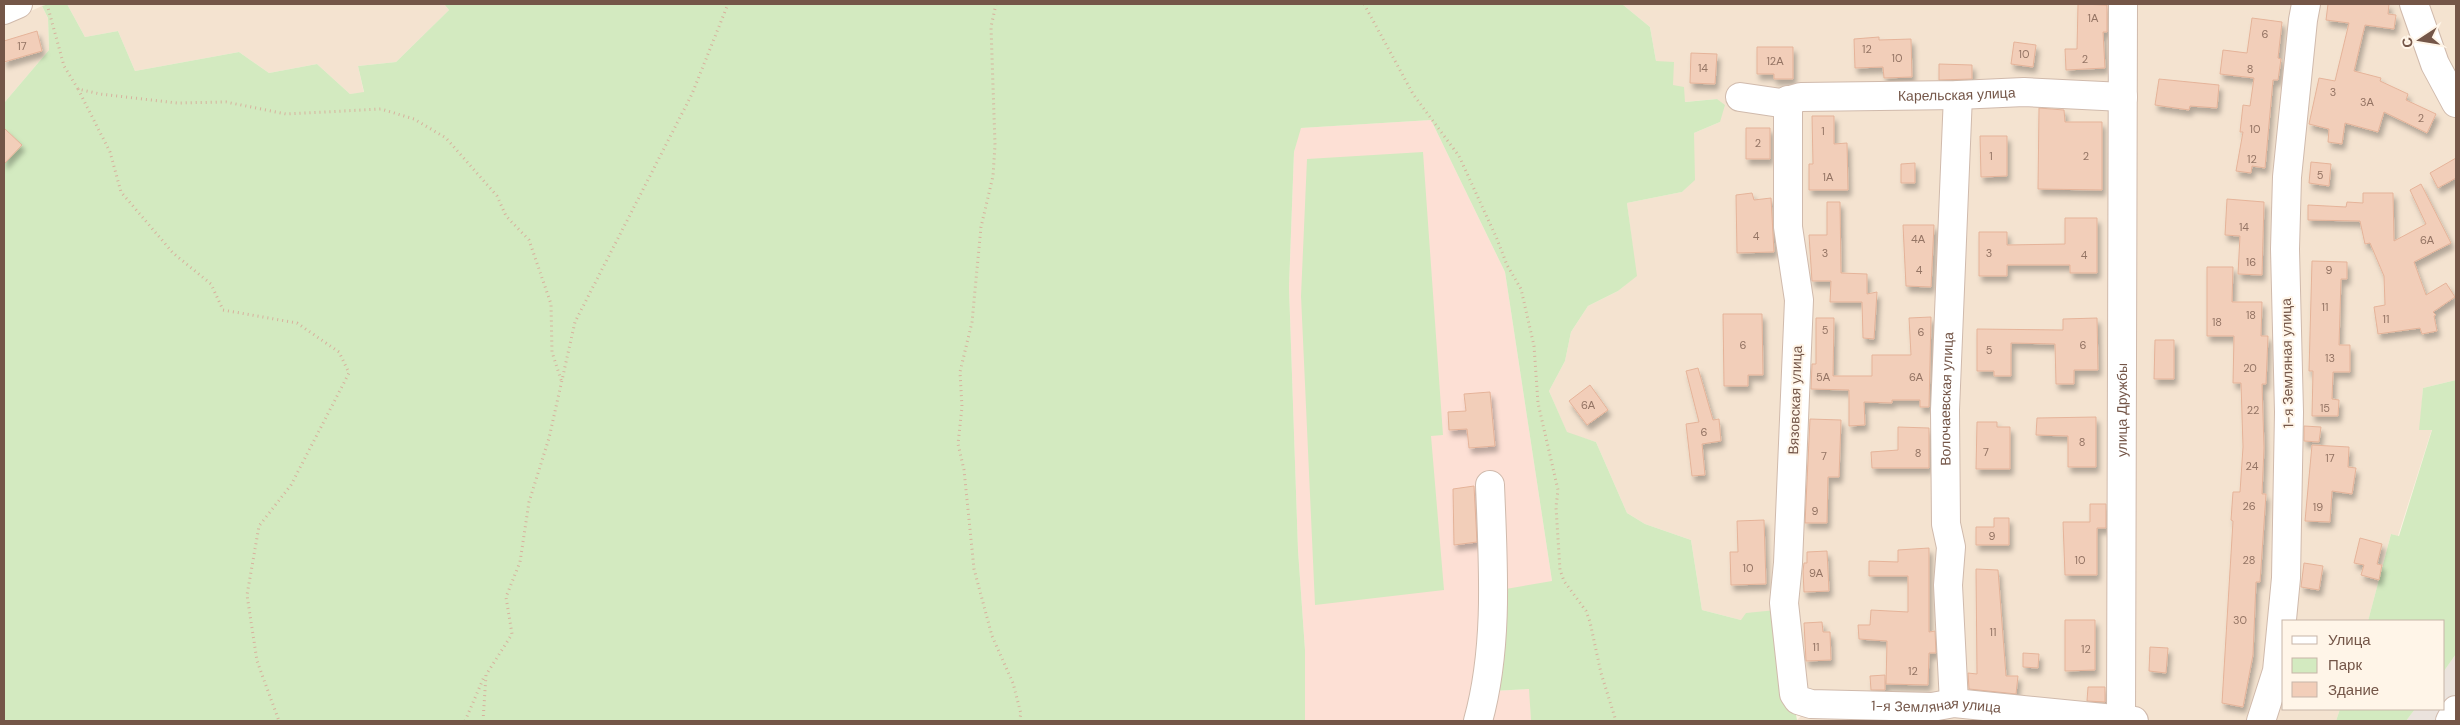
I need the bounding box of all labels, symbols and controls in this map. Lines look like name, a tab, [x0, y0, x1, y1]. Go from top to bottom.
house number: 1А	[2088, 11, 2099, 25]
north arrow	[2395, 15, 2445, 65]
house number: 6	[2262, 27, 2269, 41]
text: С	[2397, 36, 2417, 50]
house number: 17	[17, 39, 27, 53]
house number: 12	[1862, 42, 1872, 56]
house number: 10	[2019, 47, 2029, 61]
house number: 10	[1892, 51, 1902, 65]
house number: 2	[2082, 52, 2088, 66]
house number: 12А	[1766, 54, 1784, 68]
house number: 14	[1698, 61, 1708, 75]
house number: 8	[2247, 62, 2253, 76]
street label: Карельская улица	[1898, 83, 2016, 105]
house number: 3	[2330, 85, 2336, 99]
house number: 3А	[2360, 95, 2375, 109]
house number: 2	[2418, 111, 2424, 125]
house number: 10	[2250, 122, 2260, 136]
house number: 1	[1821, 124, 1825, 138]
house number: 2	[1755, 136, 1761, 150]
house number: 1	[1989, 149, 1993, 163]
house number: 2	[2083, 149, 2089, 163]
house number: 12	[2247, 152, 2257, 166]
house number: 5	[2317, 168, 2324, 182]
house number: 1А	[1823, 170, 1834, 184]
house number: 14	[2239, 220, 2249, 234]
house number: 4	[1753, 229, 1760, 243]
house number: 4А	[1911, 232, 1926, 246]
house number: 6А	[2420, 233, 2435, 247]
house number: 3	[1822, 246, 1828, 260]
house number: 3	[1986, 246, 1992, 260]
house number: 4	[2081, 248, 2088, 262]
house number: 16	[2246, 255, 2256, 269]
house number: 4	[1916, 263, 1923, 277]
house number: 9	[2326, 263, 2333, 277]
street label: 1-я Земляная улица	[2277, 298, 2297, 428]
house number: 11	[2322, 300, 2328, 314]
house number: 18	[2246, 308, 2256, 322]
house number: 11	[2383, 312, 2389, 326]
house number: 18	[2212, 315, 2222, 329]
house number: 5	[1822, 323, 1829, 337]
house number: 6	[1918, 325, 1925, 339]
street label: Волочаевская улица	[1936, 331, 1957, 466]
house number: 6	[1740, 338, 1747, 352]
house number: 6	[2080, 338, 2087, 352]
house number: 5	[1986, 343, 1993, 357]
street label: Вязовская улица	[1784, 345, 1806, 455]
house number: 13	[2325, 351, 2335, 365]
house number: 20	[2243, 361, 2257, 375]
street label: улица Дружбы	[2113, 363, 2131, 457]
house number: 5А	[1816, 370, 1831, 384]
house number: 6А	[1909, 370, 1924, 384]
house number: 6А	[1581, 398, 1596, 412]
house number: 15	[2320, 401, 2330, 415]
house number: 22	[2247, 403, 2259, 417]
house number: 6	[1701, 425, 1708, 439]
house number: 8	[2079, 435, 2085, 449]
house number: 7	[1983, 445, 1989, 459]
house number: 8	[1915, 446, 1921, 460]
house number: 7	[1821, 449, 1827, 463]
house number: 17	[2325, 451, 2335, 465]
house number: 24	[2246, 459, 2259, 473]
house number: 26	[2242, 499, 2256, 513]
house number: 19	[2313, 500, 2323, 514]
house number: 9	[1812, 504, 1819, 518]
house number: 9	[1989, 529, 1996, 543]
house number: 10	[2075, 553, 2085, 567]
house number: 28	[2243, 553, 2255, 567]
house number: 10	[1743, 561, 1753, 575]
house number: 9А	[1809, 566, 1824, 580]
house number: 30	[2233, 613, 2247, 627]
legend	[2282, 620, 2445, 710]
house number: 11	[1990, 625, 1996, 639]
text: Улица	[2328, 630, 2371, 650]
house number: 11	[1813, 640, 1819, 654]
house number: 12	[2081, 642, 2091, 656]
text: Парк	[2328, 655, 2362, 675]
house number: 12	[1908, 664, 1918, 678]
text: Здание	[2328, 680, 2379, 700]
street label: 1-я Земляная улица	[1871, 694, 2002, 717]

